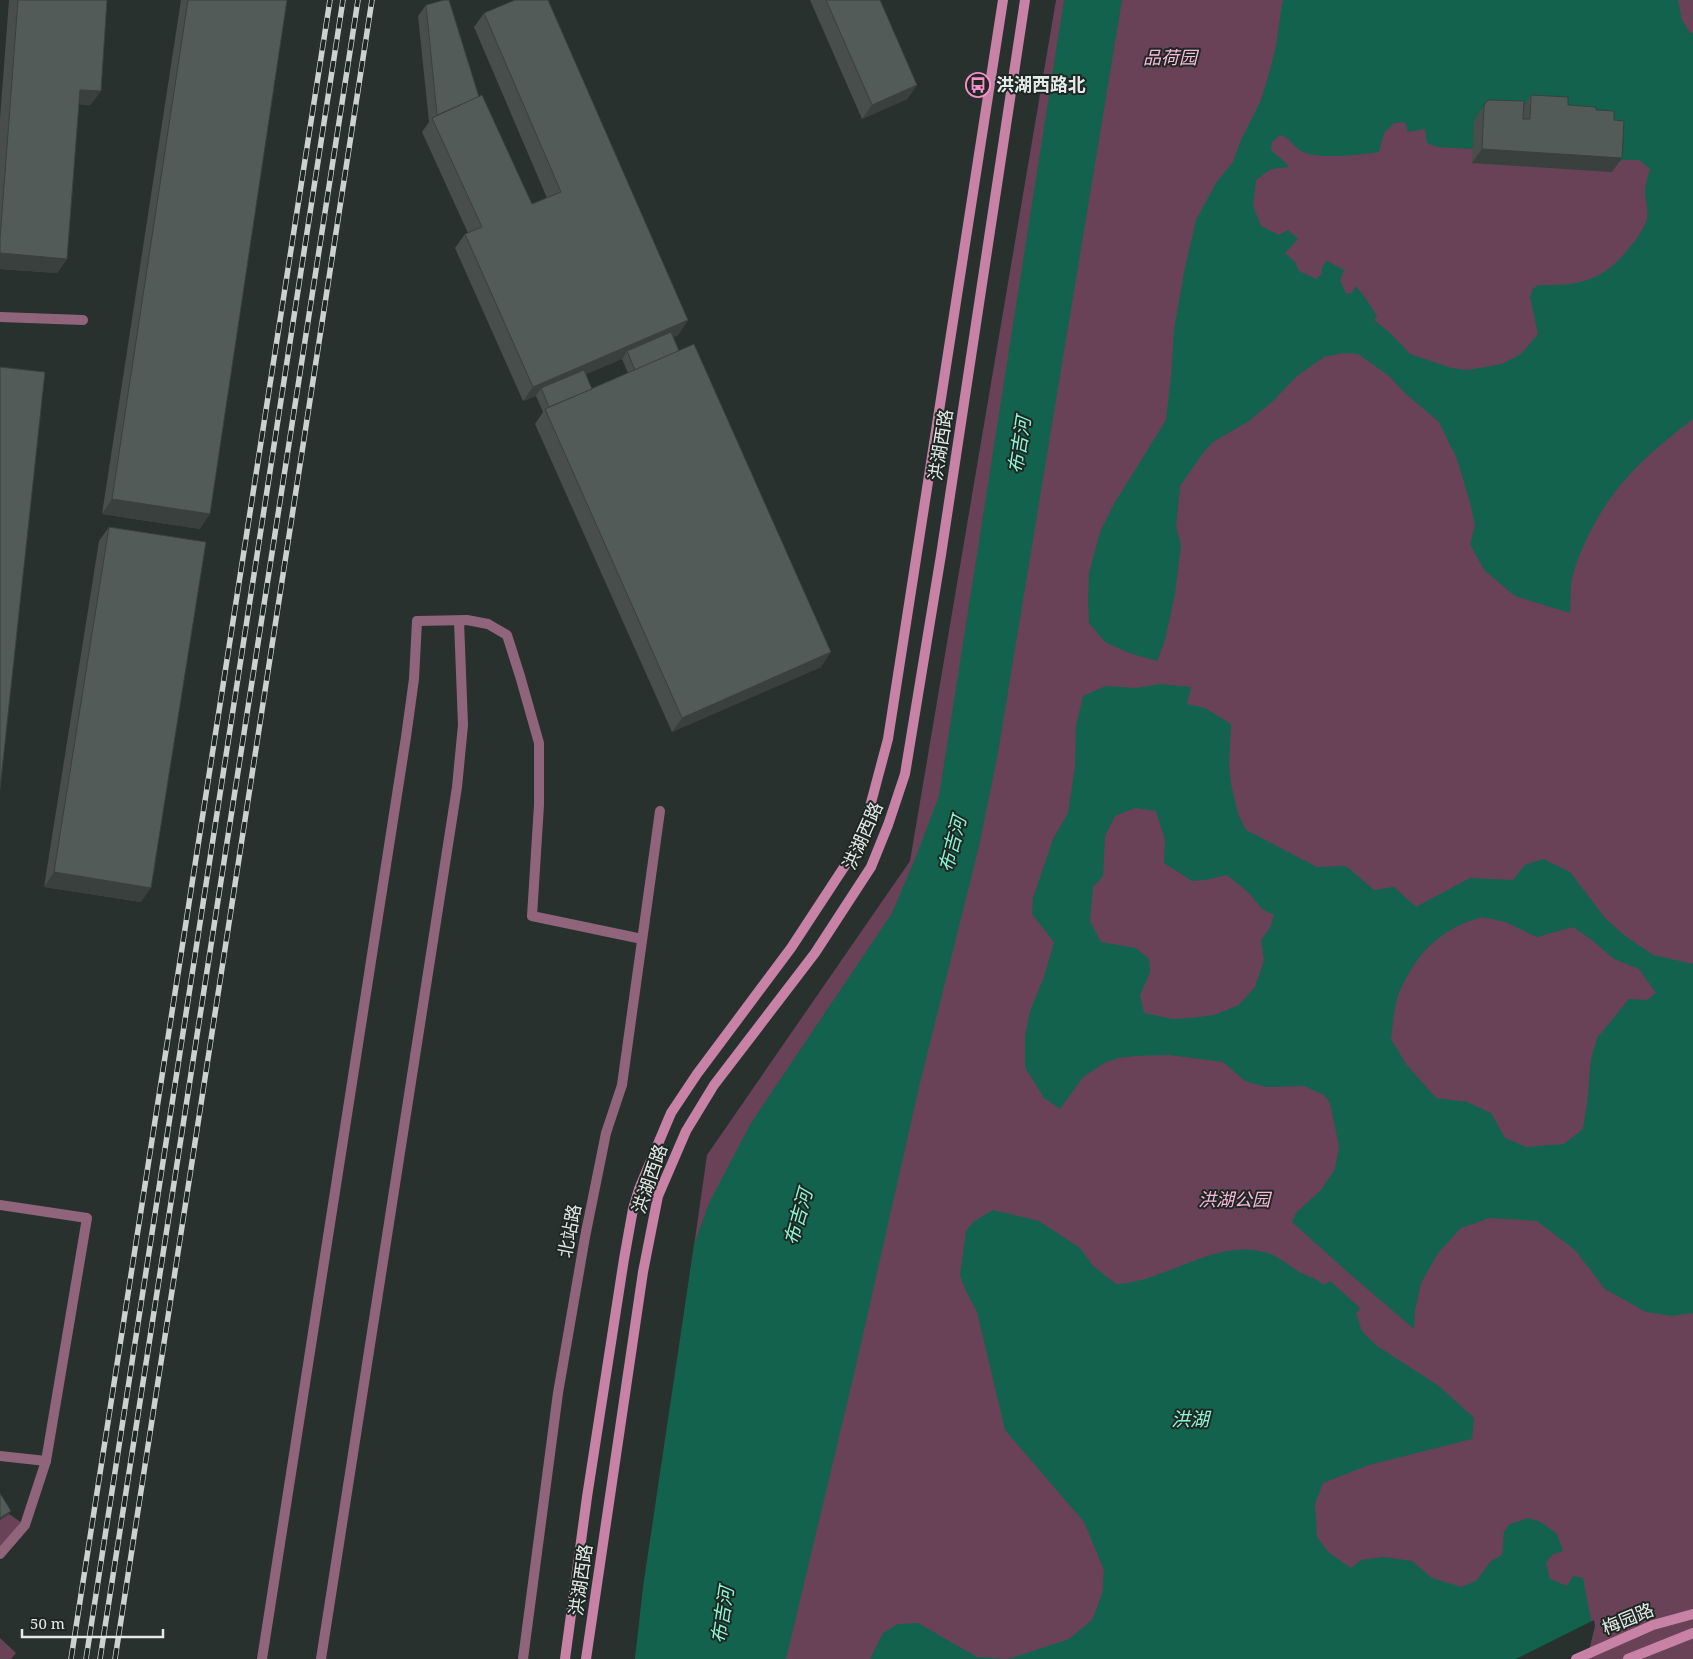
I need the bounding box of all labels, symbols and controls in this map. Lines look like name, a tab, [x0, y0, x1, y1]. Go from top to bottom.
park label: 品荷园	[1143, 45, 1200, 69]
bus stop icon: 洪湖西路北	[965, 72, 991, 98]
place label: 洪湖西路北	[996, 72, 1086, 96]
street label: 洪湖西路	[923, 407, 957, 482]
water label: 布吉河	[1002, 411, 1037, 475]
street label: 洪湖西路	[836, 798, 888, 873]
water label: 布吉河	[932, 809, 973, 875]
street label: 洪湖西路	[626, 1141, 672, 1217]
water label: 布吉河	[778, 1182, 819, 1248]
park label: 洪湖公园	[1198, 1187, 1273, 1211]
street label: 北站路	[552, 1202, 586, 1260]
water label: 洪湖	[1171, 1406, 1212, 1432]
street label: 洪湖西路	[563, 1543, 597, 1617]
water label: 布吉河	[705, 1581, 740, 1645]
street label: 梅园路	[1598, 1597, 1657, 1639]
scale bar	[22, 1606, 164, 1638]
text: 50 m	[30, 1613, 65, 1633]

